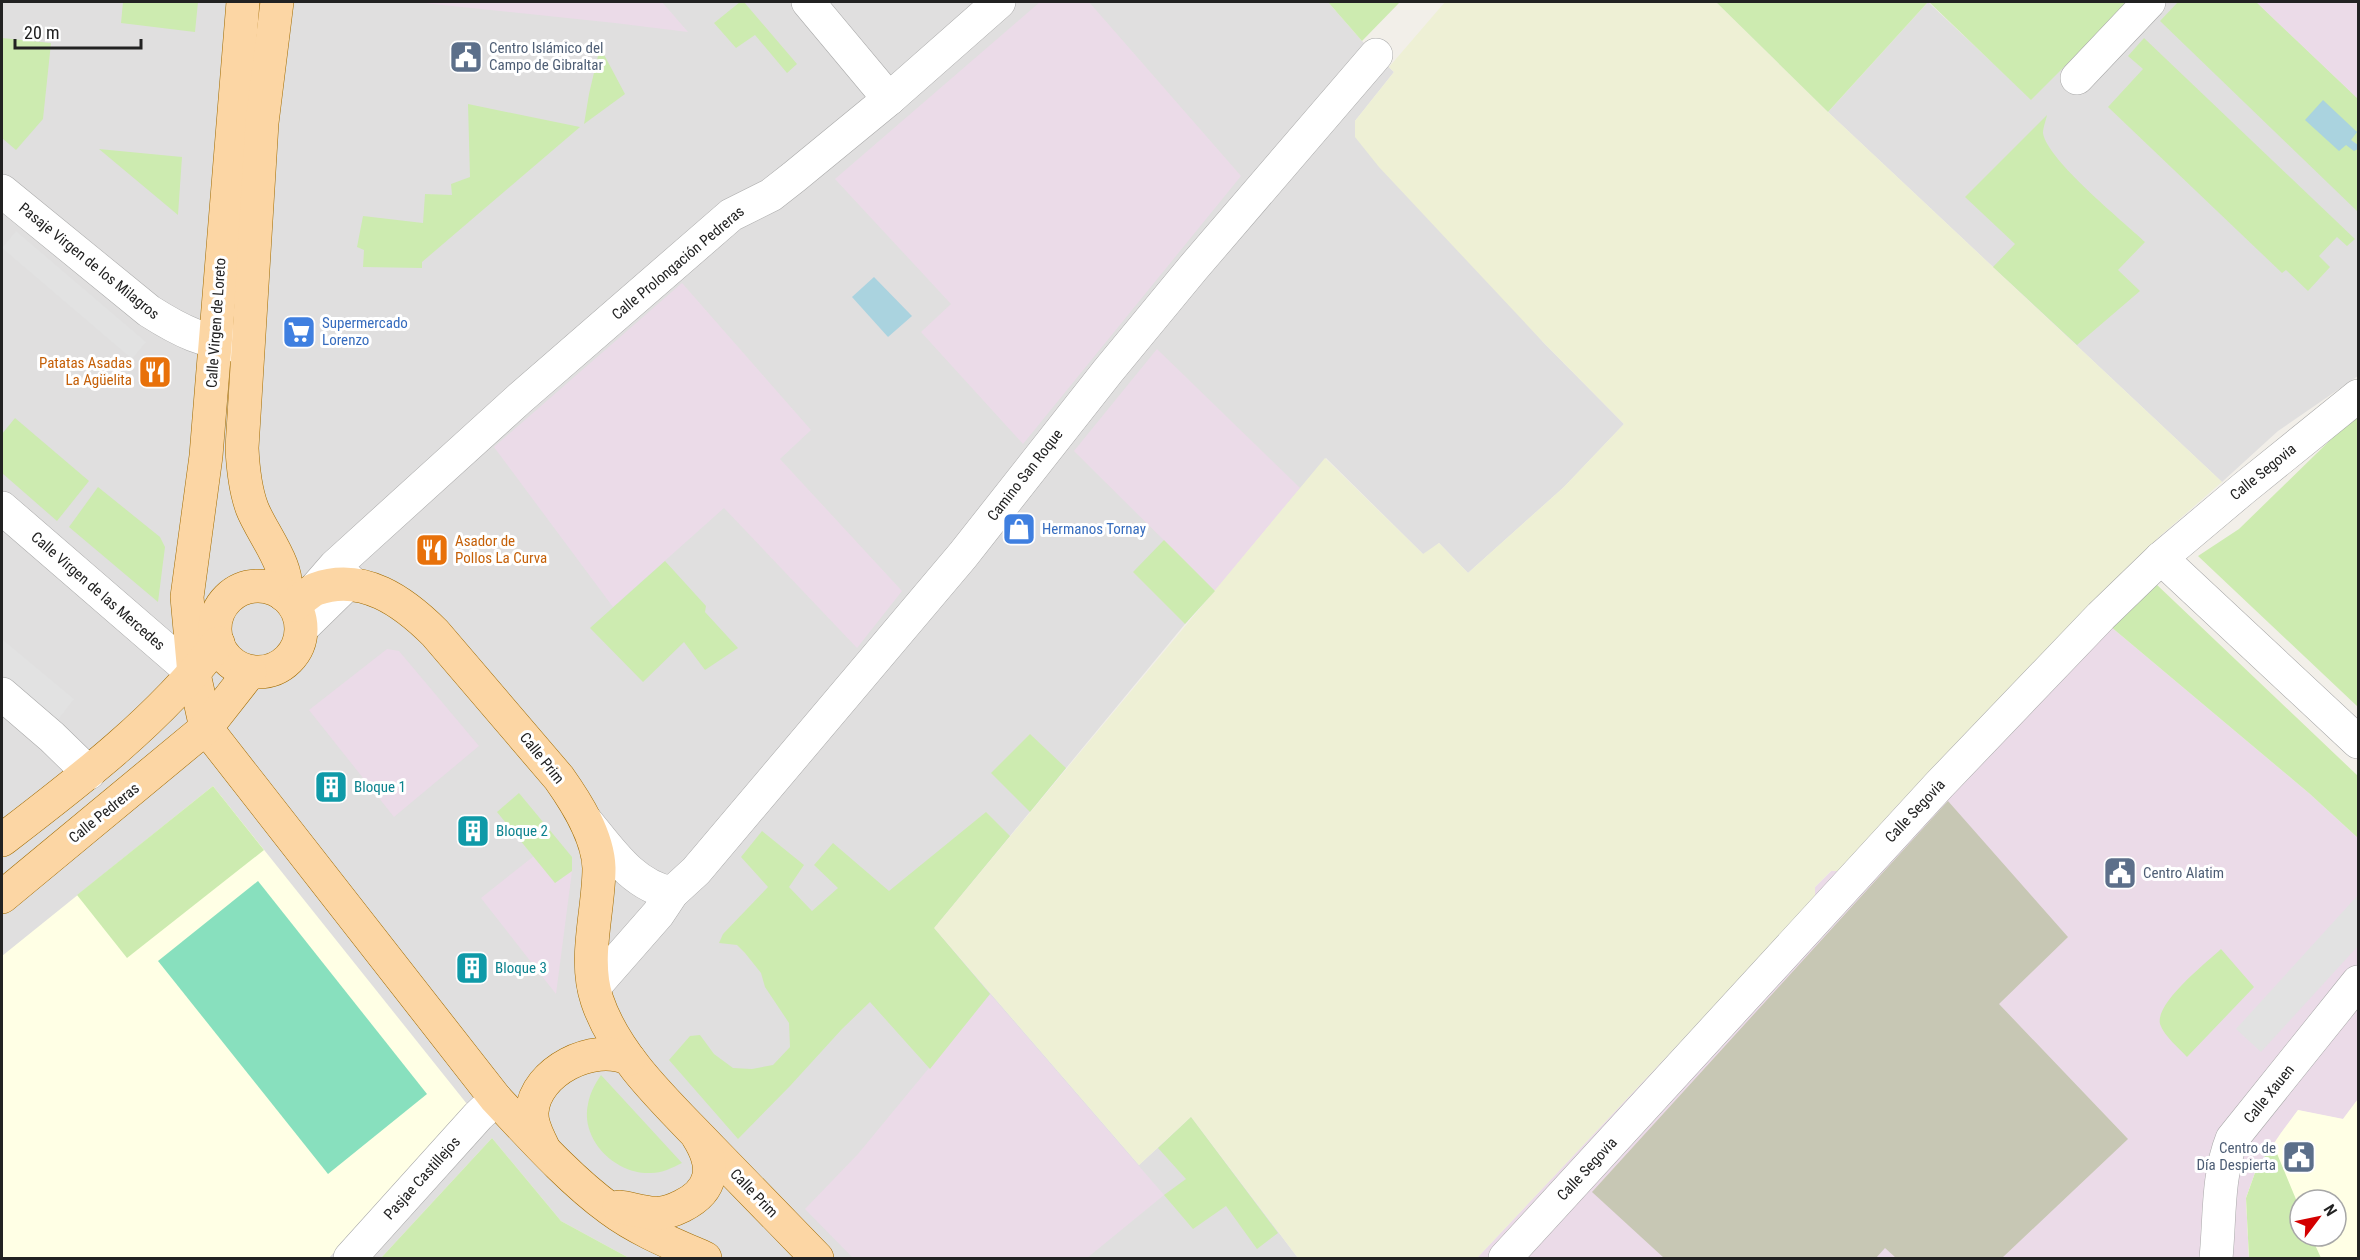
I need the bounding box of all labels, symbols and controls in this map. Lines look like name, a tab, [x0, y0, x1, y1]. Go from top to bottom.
scale bar	[15, 12, 141, 50]
text: 20 m	[24, 22, 59, 43]
public building icon: Centro Islámico del Campo de Gibraltar	[448, 39, 484, 75]
place label: Centro Islámico del Campo de Gibraltar	[489, 39, 603, 74]
street label: Pasaje Virgen de los Milagros	[15, 199, 163, 323]
street label: Calle Prolongación Pedreras	[608, 202, 748, 324]
street label: Calle Virgen de Loreto	[202, 257, 230, 389]
supermarket icon: Supermercado Lorenzo	[281, 314, 317, 350]
place label: Supermercado Lorenzo	[322, 314, 408, 349]
place label: Patatas Asadas La Agüelita	[39, 354, 132, 389]
restaurant icon: Patatas Asadas La Agüelita	[137, 354, 173, 390]
street label: Camino San Roque	[984, 425, 1066, 525]
street label: Calle Segovia	[2226, 440, 2300, 504]
shop icon: Hermanos Tornay	[1001, 511, 1037, 547]
place label: Hermanos Tornay	[1042, 520, 1146, 538]
street label: Calle Virgen de las Mercedes	[27, 528, 169, 654]
restaurant icon: Asador de Pollos La Curva	[414, 532, 450, 568]
place label: Asador de Pollos La Curva	[455, 532, 547, 567]
street label: Calle Prim	[516, 729, 568, 787]
building icon: Bloque 1	[313, 769, 349, 805]
street label: Calle Segovia	[1881, 776, 1949, 846]
place label: Bloque 1	[354, 778, 406, 796]
street label: Calle Pedreras	[65, 779, 143, 847]
building icon: Bloque 2	[455, 813, 491, 849]
place label: Bloque 2	[496, 822, 548, 840]
public building icon: Centro Alatim	[2102, 855, 2138, 891]
place label: Centro Alatim	[2143, 864, 2224, 882]
building icon: Bloque 3	[454, 950, 490, 986]
place label: Bloque 3	[495, 959, 547, 977]
street label: Calle Xauen	[2240, 1061, 2298, 1127]
street label: Pasjae Castillejos	[380, 1133, 464, 1223]
street label: Calle Segovia	[1553, 1134, 1621, 1204]
place label: Centro de Día Despierta	[2196, 1139, 2276, 1174]
public building icon: Centro de Día Despierta	[2281, 1139, 2317, 1175]
street label: Calle Prim	[726, 1165, 782, 1221]
north arrow	[2288, 1188, 2348, 1248]
text: N	[2320, 1201, 2341, 1220]

